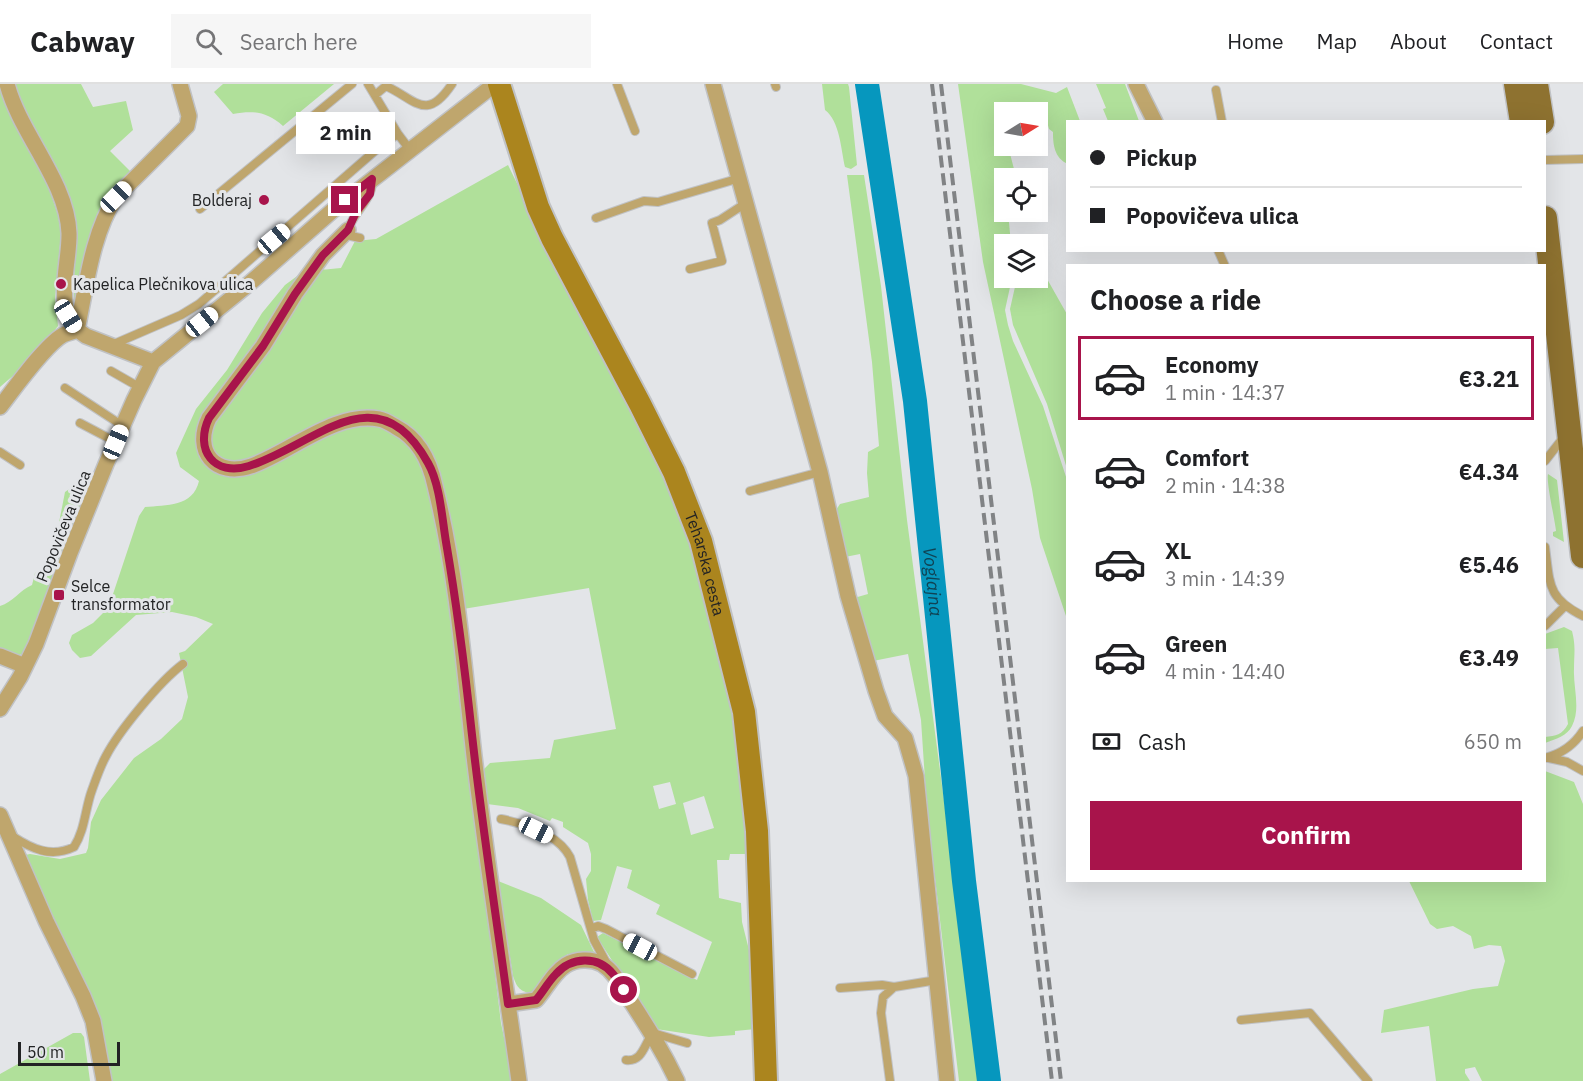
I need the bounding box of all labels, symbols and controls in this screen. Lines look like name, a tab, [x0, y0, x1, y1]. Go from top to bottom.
search box	[171, 14, 591, 68]
text: Cabway	[30, 23, 135, 60]
icon: search	[192, 25, 225, 58]
text: Search here	[240, 27, 358, 56]
text: Home	[1227, 27, 1284, 55]
text: Map	[1317, 27, 1357, 55]
text: About	[1390, 27, 1447, 55]
text: Contact	[1480, 27, 1553, 55]
north arrow	[994, 102, 1048, 156]
map controls	[994, 102, 1048, 288]
callout: 2 min	[296, 113, 394, 155]
text: 2 min	[319, 119, 372, 146]
text: Pickup	[1126, 143, 1197, 172]
button: locate	[994, 168, 1048, 222]
car	[97, 178, 135, 216]
route end	[331, 186, 358, 213]
place label: Bolderaj	[192, 190, 252, 210]
marker: Bolderaj	[257, 193, 271, 207]
text: Popovičeva ulica	[1126, 201, 1299, 230]
car	[254, 221, 294, 257]
button: layers	[994, 234, 1048, 288]
place label: Kapelica Plečnikova ulica	[73, 274, 254, 294]
marker: Kapelica Plečnikova ulica	[54, 277, 68, 291]
text: Choose a ride	[1090, 282, 1261, 317]
car	[51, 296, 85, 336]
car	[182, 304, 222, 340]
text: Economy	[1165, 350, 1259, 379]
icon: car	[1093, 351, 1147, 405]
text: €3.21	[1459, 364, 1519, 393]
text: 1 min · 14:37	[1165, 379, 1285, 406]
car	[101, 422, 131, 462]
text: Comfort	[1165, 443, 1249, 472]
icon: car	[1093, 444, 1147, 498]
text: €4.34	[1459, 457, 1519, 486]
street label: Popovičeva ulica	[31, 467, 95, 585]
text: 2 min · 14:38	[1165, 472, 1285, 499]
street label: Teharska cesta	[680, 509, 730, 618]
text: XL	[1165, 536, 1191, 565]
icon: car	[1093, 537, 1147, 591]
water label: Voglajna	[918, 546, 948, 617]
text: €5.46	[1459, 550, 1519, 579]
text: 3 min · 14:39	[1165, 565, 1285, 592]
place label: Selce transformator	[71, 576, 171, 614]
marker: Selce transformator	[52, 588, 66, 602]
text: Green	[1165, 629, 1227, 658]
icon: car	[1093, 630, 1147, 684]
text: €3.49	[1459, 643, 1519, 672]
text: 4 min · 14:40	[1165, 658, 1285, 685]
icon: cash	[1090, 725, 1123, 758]
text: Cash	[1138, 727, 1187, 756]
text: 650 m	[1464, 728, 1522, 755]
button: Confirm	[1090, 801, 1522, 870]
car	[516, 814, 556, 846]
car	[620, 931, 660, 963]
route start	[610, 976, 637, 1003]
scale bar	[18, 1039, 120, 1066]
text: 50 m	[27, 1042, 64, 1062]

